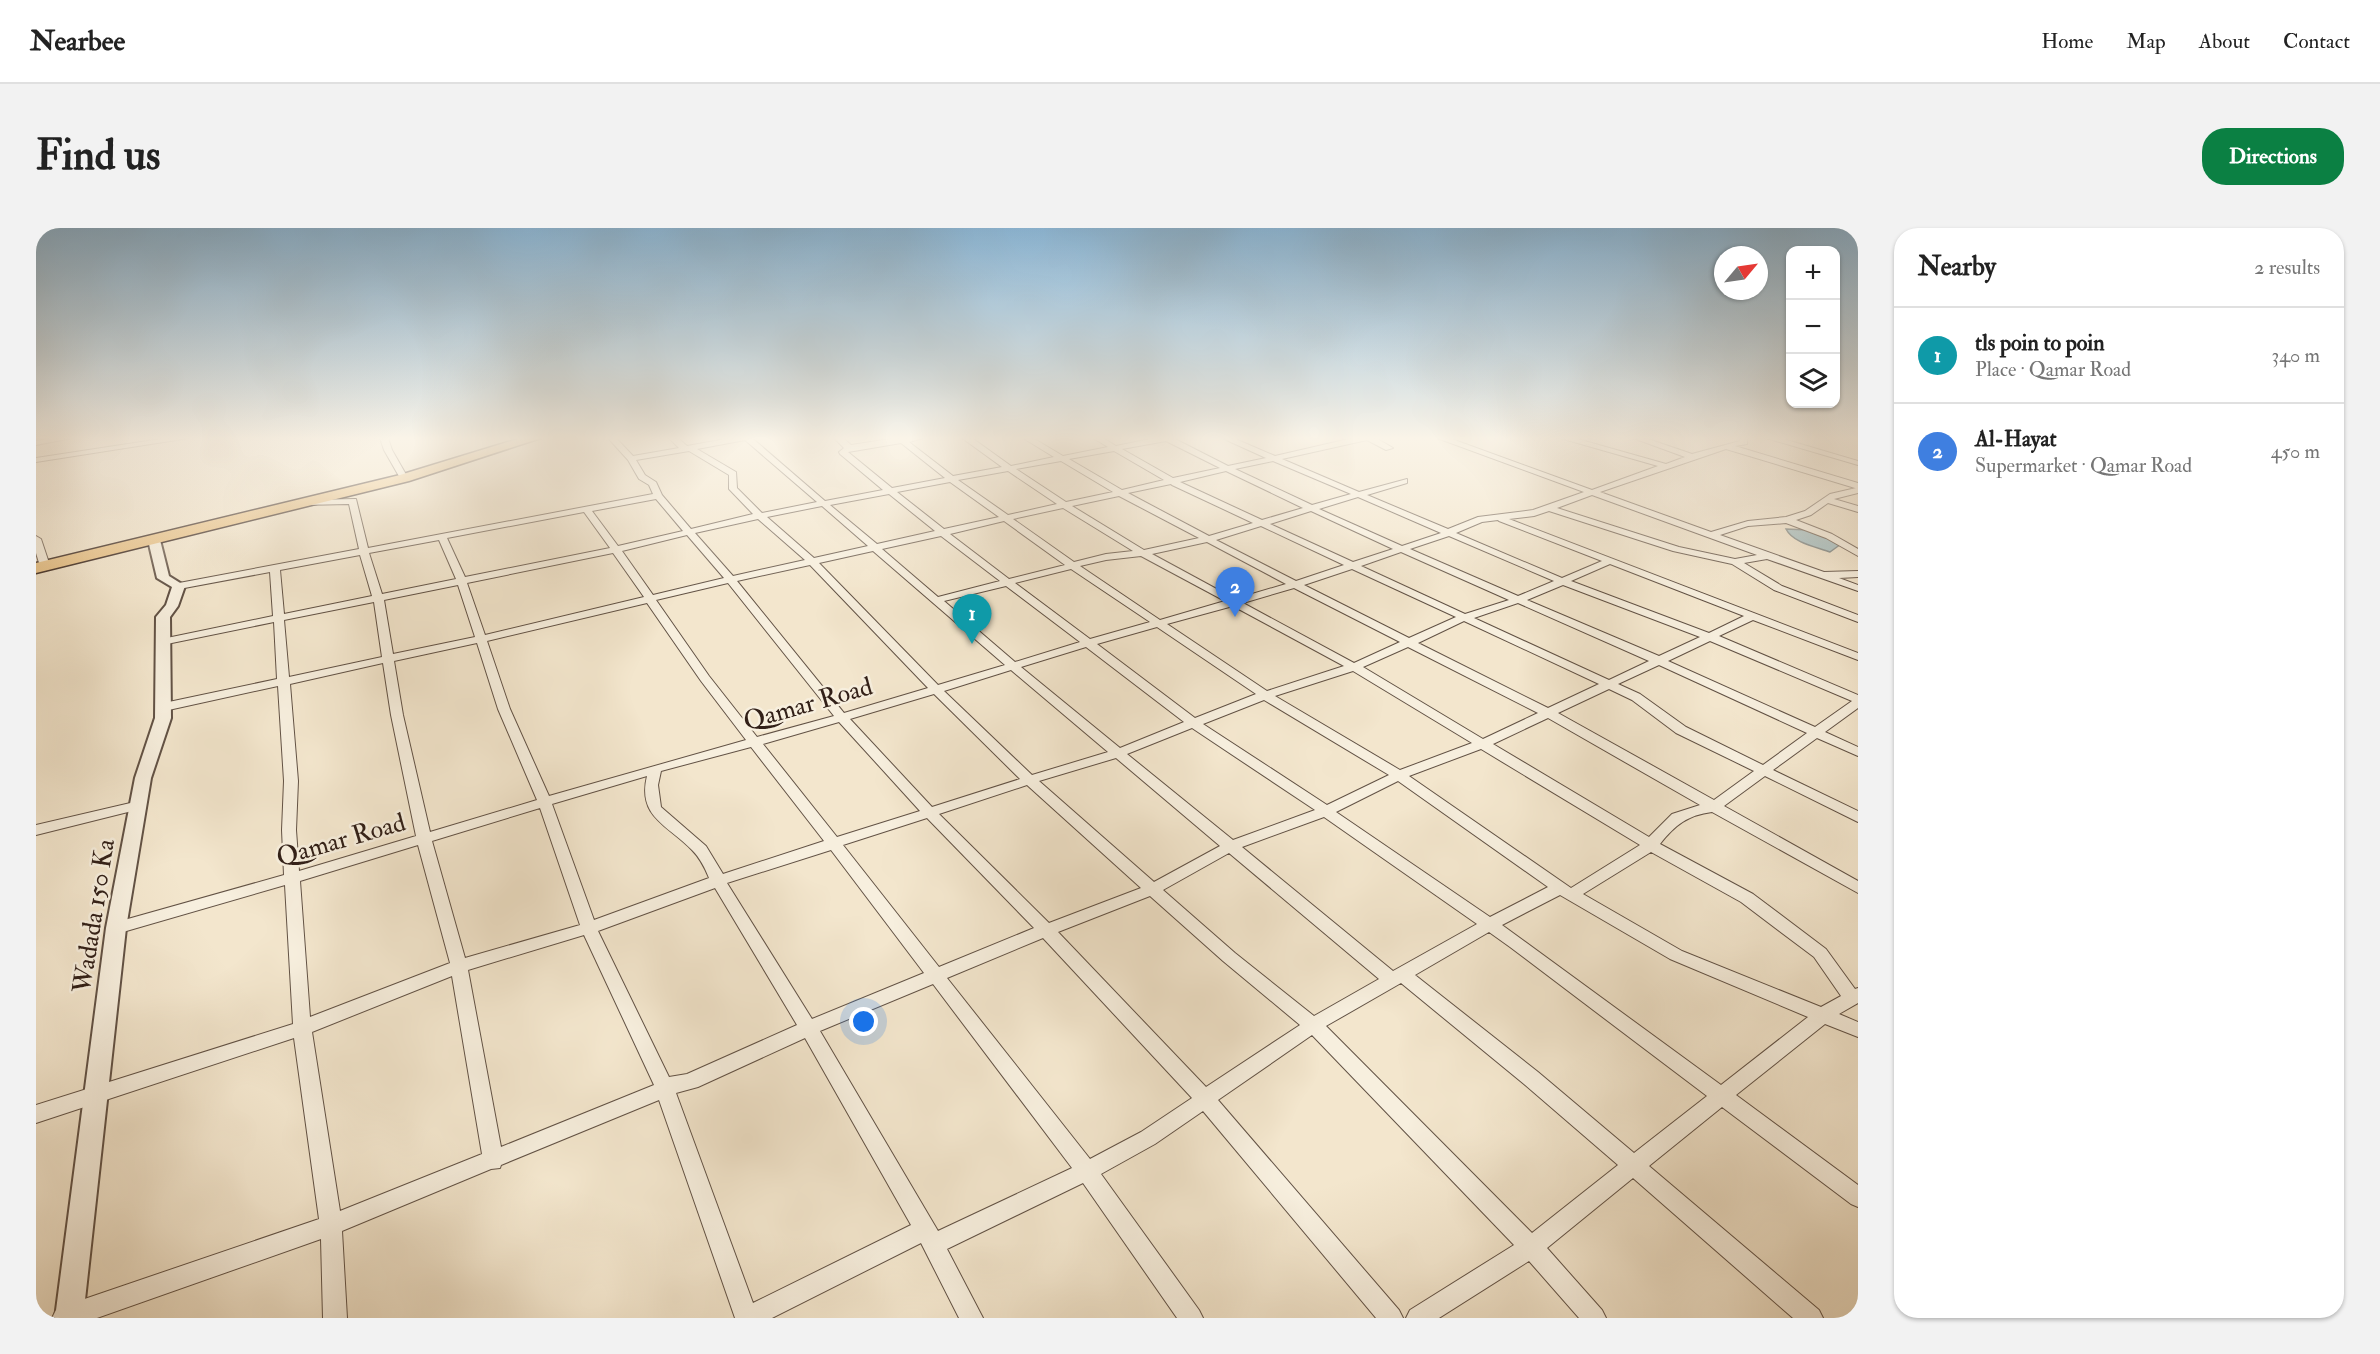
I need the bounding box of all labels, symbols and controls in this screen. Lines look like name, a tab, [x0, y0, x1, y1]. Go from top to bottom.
text: Nearbee	[30, 24, 125, 59]
text: Home	[2041, 28, 2093, 55]
text: Map	[2126, 28, 2166, 55]
text: About	[2199, 28, 2250, 55]
text: Contact	[2283, 28, 2350, 55]
button: Directions	[2202, 128, 2344, 185]
text: Find us	[36, 130, 160, 182]
north arrow	[1714, 246, 1768, 300]
map controls	[1786, 246, 1840, 408]
button: +	[1786, 246, 1840, 300]
text: Nearby	[1918, 251, 1996, 283]
text: 2 results	[2254, 255, 2320, 280]
button: −	[1786, 300, 1840, 354]
text: tls poin to poin	[1975, 329, 2105, 357]
text: 1	[1934, 343, 1941, 368]
text: 340 m	[2272, 343, 2320, 368]
button: layers	[1786, 354, 1840, 408]
text: Place · Qamar Road	[1975, 357, 2131, 382]
text: Al-Hayat	[1975, 425, 2057, 453]
text: 2	[1932, 439, 1943, 464]
text: 450 m	[2271, 439, 2320, 464]
text: Supermarket · Qamar Road	[1975, 453, 2192, 478]
pin: 2	[1216, 568, 1254, 617]
pin: 1	[952, 594, 992, 644]
street label: Qamar Road	[740, 670, 877, 738]
street label: Qamar Road	[273, 806, 410, 874]
street label: Wadada 150 Ka	[66, 836, 122, 996]
your location	[849, 1007, 878, 1036]

